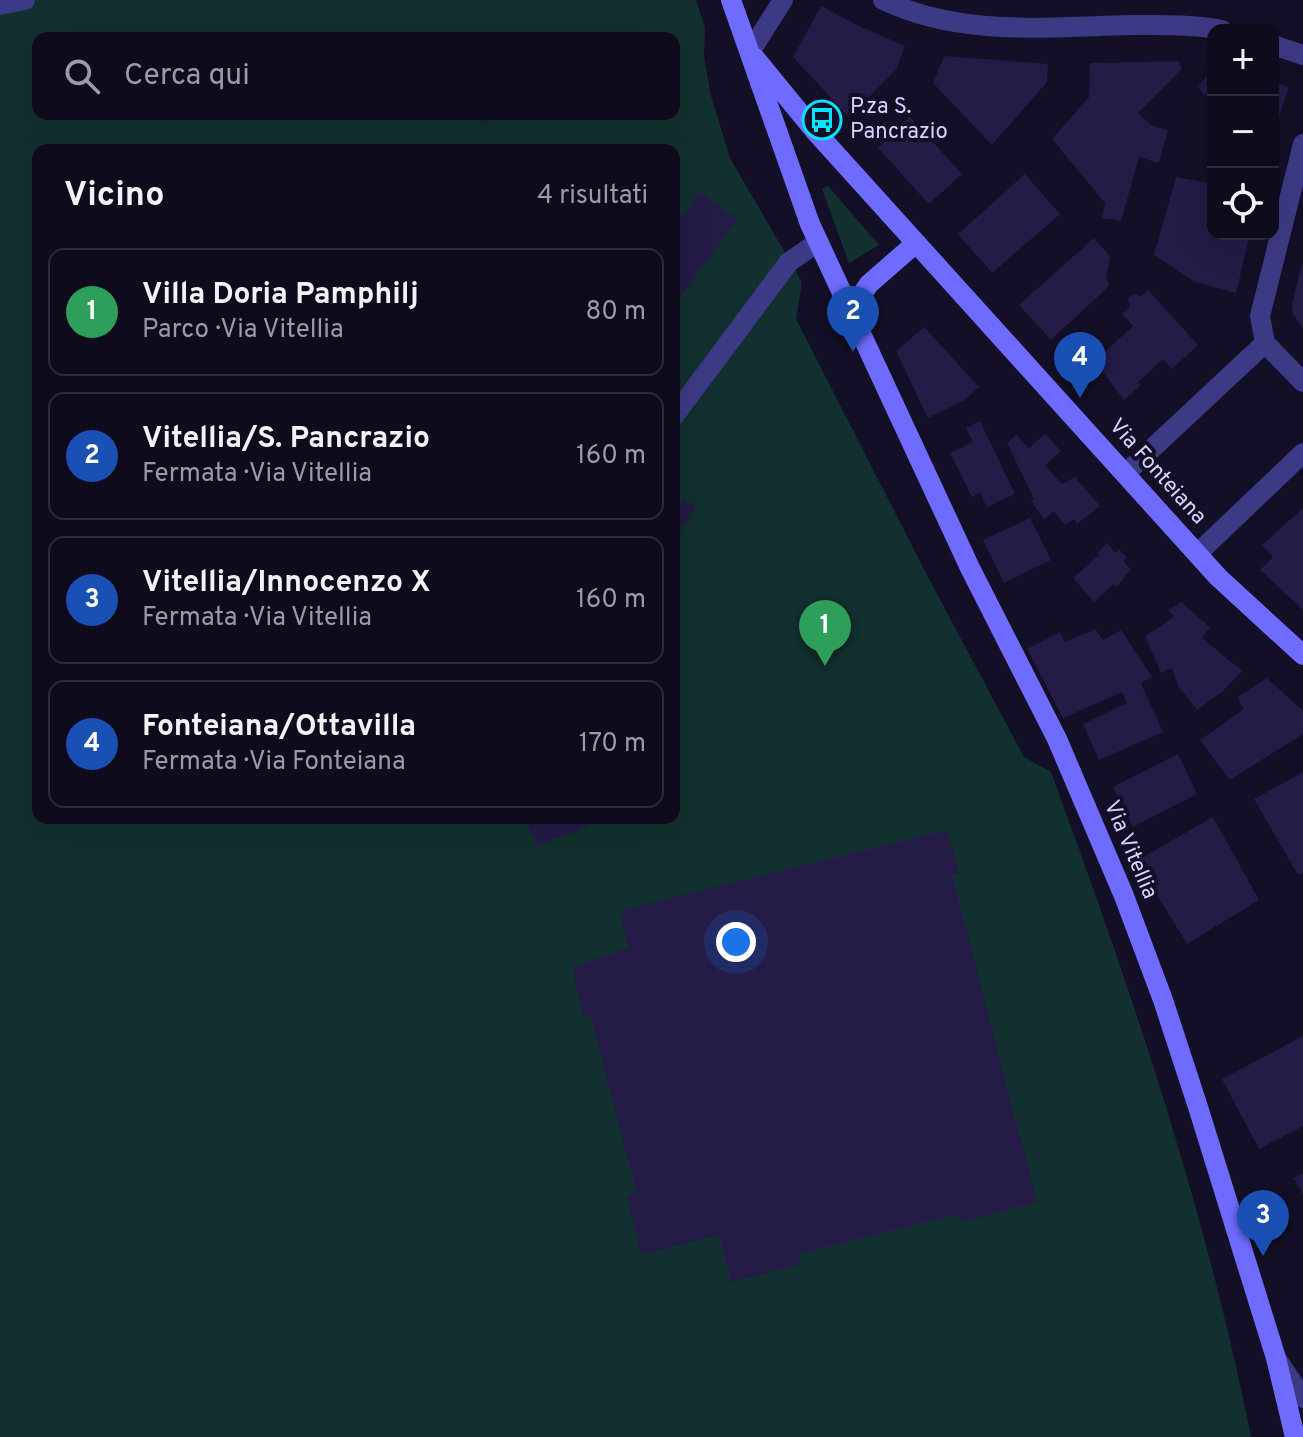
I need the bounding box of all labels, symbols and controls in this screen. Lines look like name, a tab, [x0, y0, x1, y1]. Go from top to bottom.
map controls	[1207, 24, 1279, 240]
button: +	[1207, 24, 1279, 96]
search box	[32, 32, 680, 120]
icon: search	[60, 54, 104, 98]
text: Cerca qui	[124, 58, 250, 95]
place label: P.za S. Pancrazio	[850, 94, 948, 146]
button: −	[1207, 96, 1279, 168]
bus stop icon: P.za S. Pancrazio	[801, 99, 843, 141]
button: locate	[1207, 168, 1279, 240]
text: Vicino	[64, 175, 164, 218]
text: 4 risultati	[537, 180, 648, 213]
text: Villa Doria Pamphilj	[142, 277, 419, 314]
pin: 2	[827, 286, 879, 352]
text: 1	[87, 296, 97, 329]
text: 80 m	[586, 296, 646, 329]
text: Parco · Via Vitellia	[142, 314, 344, 347]
pin: 4	[1054, 332, 1106, 398]
street label: Via Fonteiana	[1102, 414, 1212, 530]
text: Vitellia/S. Pancrazio	[142, 421, 430, 458]
text: 2	[84, 440, 100, 473]
text: 160 m	[576, 440, 646, 473]
text: Fermata · Via Vitellia	[142, 458, 372, 491]
text: Vitellia/Innocenzo X	[142, 565, 431, 602]
text: 3	[84, 584, 100, 617]
text: 160 m	[576, 584, 646, 617]
pin: 1	[799, 600, 851, 666]
text: Fermata · Via Vitellia	[142, 602, 372, 635]
text: Fonteiana/Ottavilla	[142, 709, 416, 746]
text: 4	[84, 728, 100, 761]
text: 170 m	[579, 728, 646, 761]
text: Fermata · Via Fonteiana	[142, 746, 406, 779]
street label: Via Vitellia	[1097, 797, 1163, 903]
your location	[716, 922, 756, 962]
pin: 3	[1237, 1190, 1289, 1256]

